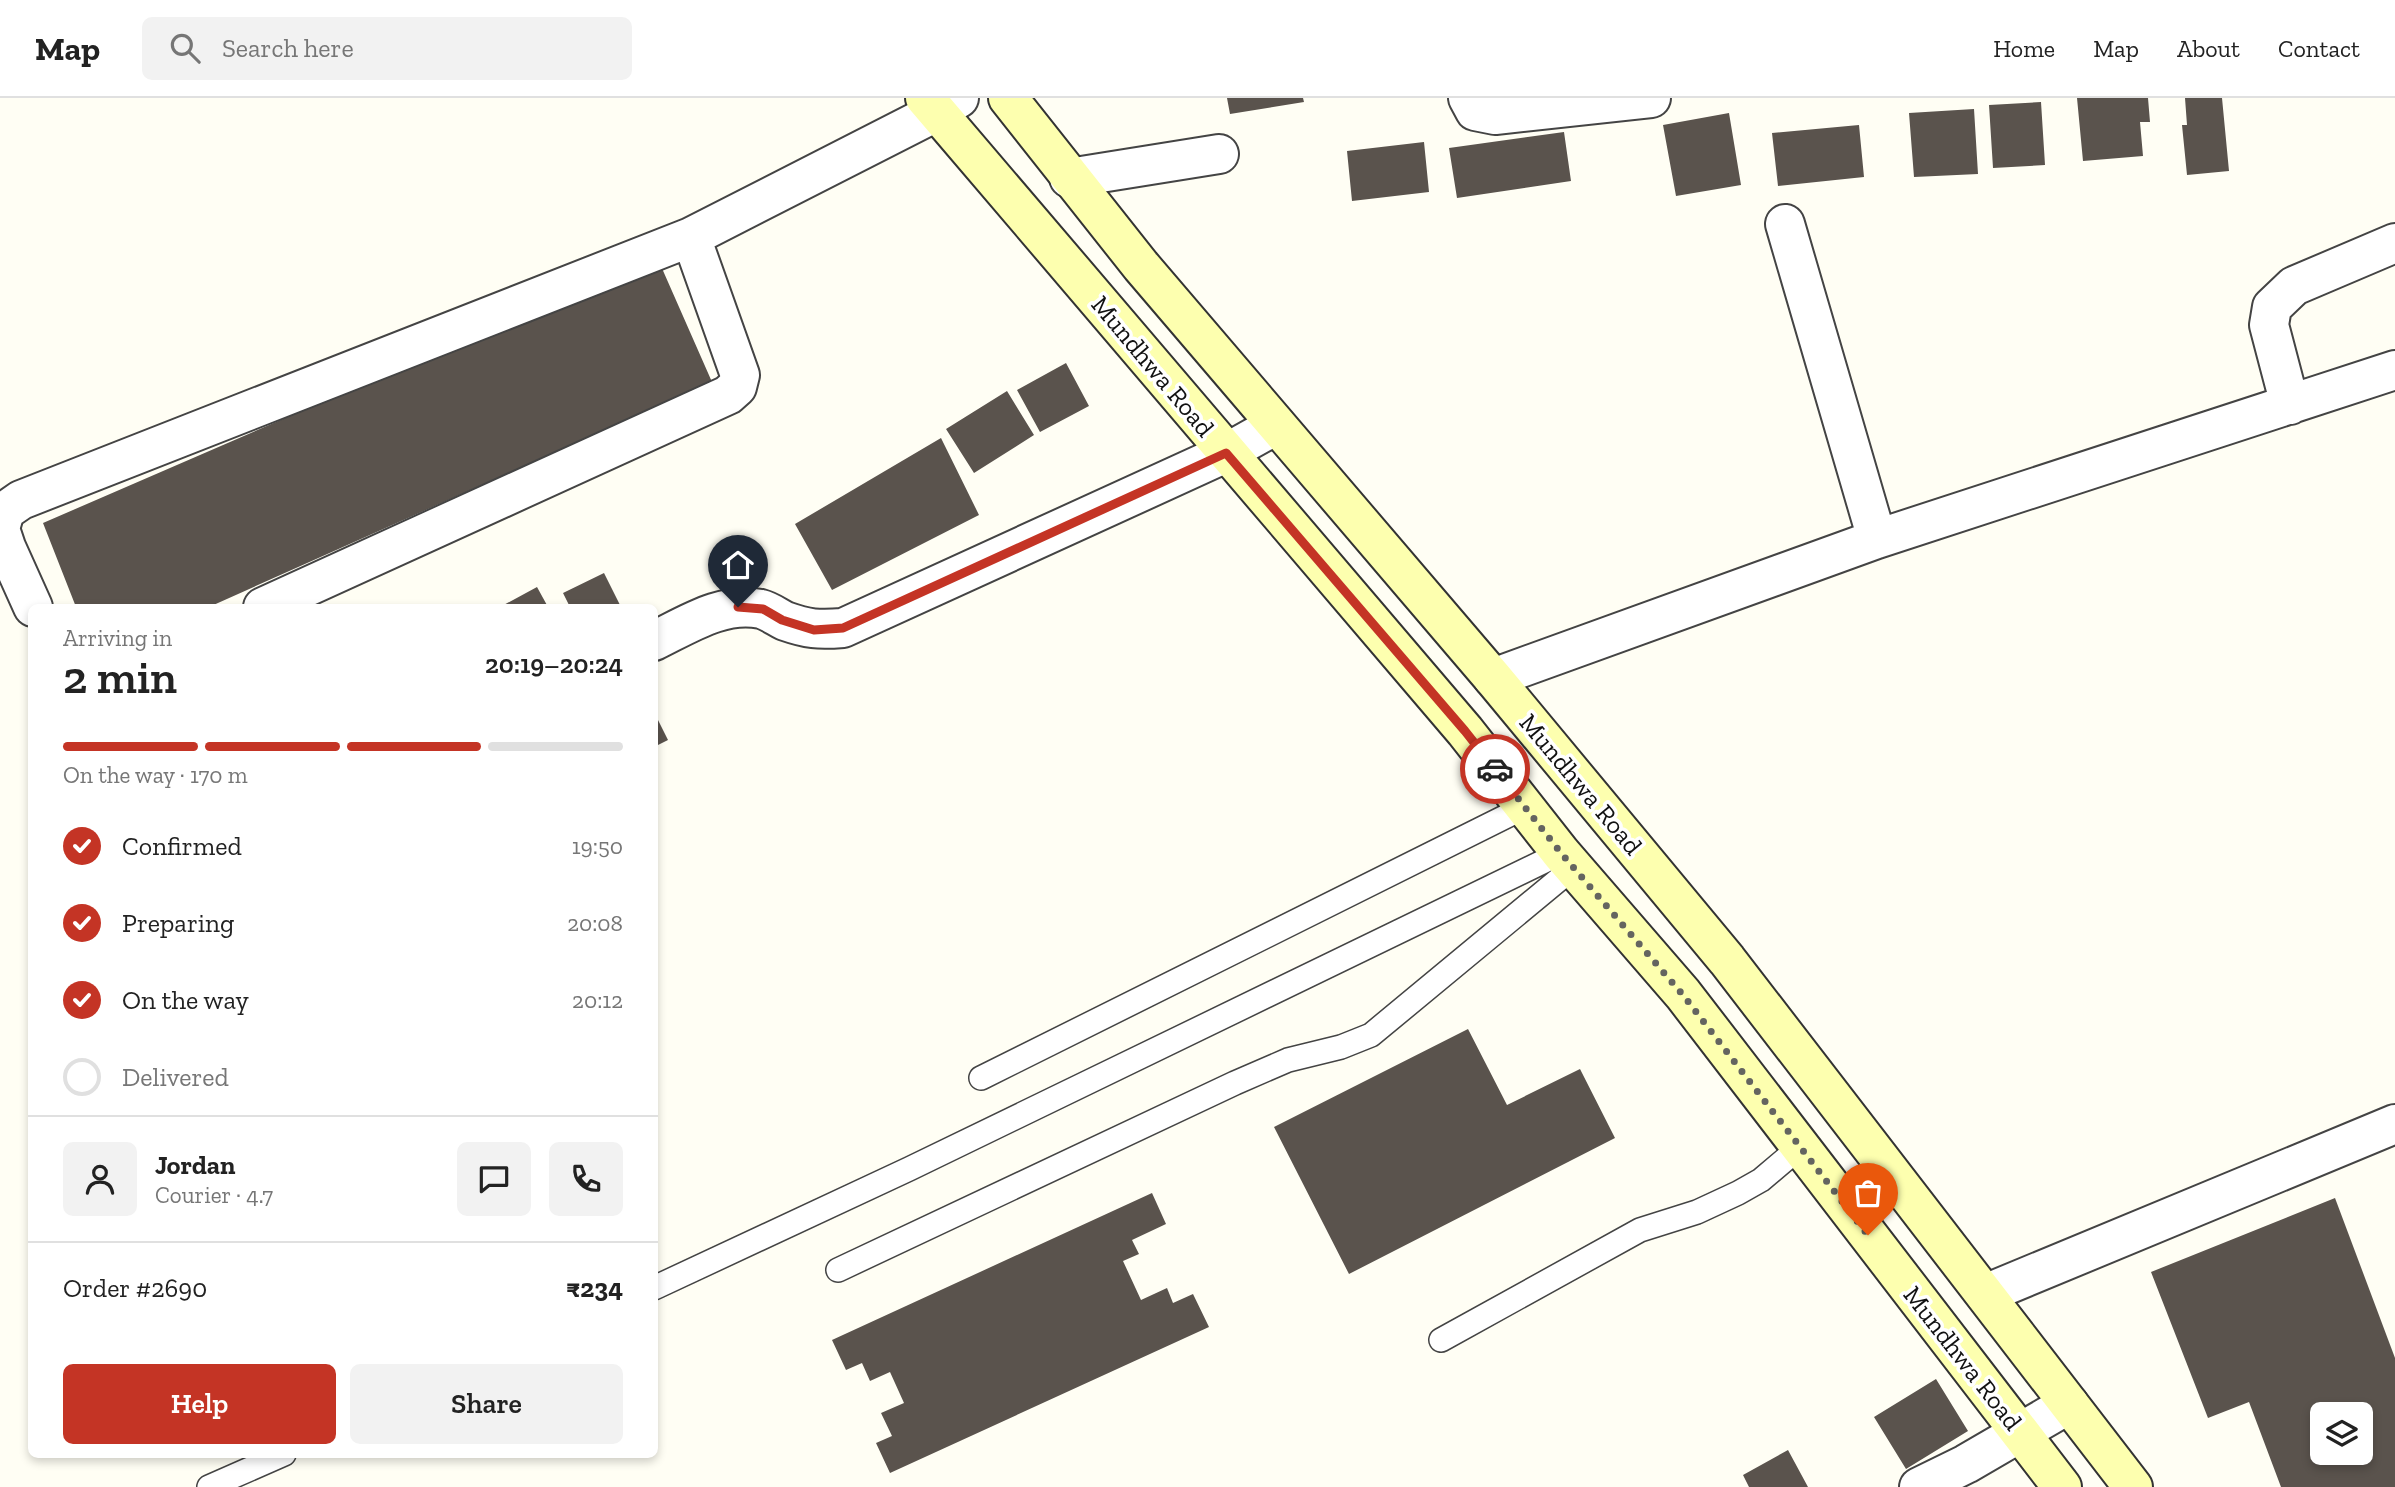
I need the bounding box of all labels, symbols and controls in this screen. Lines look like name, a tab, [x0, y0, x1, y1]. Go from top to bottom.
search box	[142, 17, 632, 80]
text: Map	[35, 29, 100, 68]
icon: search	[166, 29, 204, 67]
text: Search here	[222, 32, 354, 64]
text: Home	[1993, 34, 2055, 63]
text: Map	[2093, 34, 2139, 63]
text: About	[2177, 34, 2240, 63]
text: Contact	[2278, 34, 2360, 63]
street label: Mundhwa Road	[1085, 289, 1221, 443]
pin	[708, 535, 768, 607]
icon: home	[719, 546, 757, 584]
text: Arriving in	[63, 624, 172, 652]
text: 20:19–20:24	[485, 648, 623, 680]
text: 2 min	[63, 650, 177, 705]
street label: Mundhwa Road	[1513, 707, 1649, 861]
courier	[1460, 734, 1530, 804]
icon: car	[1476, 750, 1514, 788]
text: On the way · 170 m	[63, 761, 248, 789]
icon: check	[63, 827, 101, 865]
text: Confirmed	[122, 830, 242, 862]
text: 19:50	[572, 832, 623, 860]
icon: check	[63, 904, 101, 942]
text: Preparing	[122, 907, 234, 939]
text: 20:08	[567, 909, 623, 937]
icon: check	[63, 981, 101, 1019]
text: On the way	[122, 984, 249, 1016]
text: 20:12	[572, 986, 623, 1014]
text: Delivered	[122, 1061, 229, 1093]
button: person	[63, 1142, 137, 1216]
button: chat	[457, 1142, 531, 1216]
button: phone	[549, 1142, 623, 1216]
text: Jordan	[155, 1149, 235, 1181]
pin	[1838, 1163, 1898, 1235]
icon: bag	[1849, 1174, 1887, 1212]
text: Courier · 4.7	[155, 1181, 273, 1209]
text: Order #2690	[63, 1272, 207, 1304]
text: ₹234	[566, 1272, 623, 1304]
street label: Mundhwa Road	[1897, 1279, 2029, 1437]
button: Help	[63, 1364, 336, 1444]
button: Share	[350, 1364, 623, 1444]
map controls	[2310, 1402, 2373, 1465]
button: layers	[2310, 1402, 2373, 1465]

